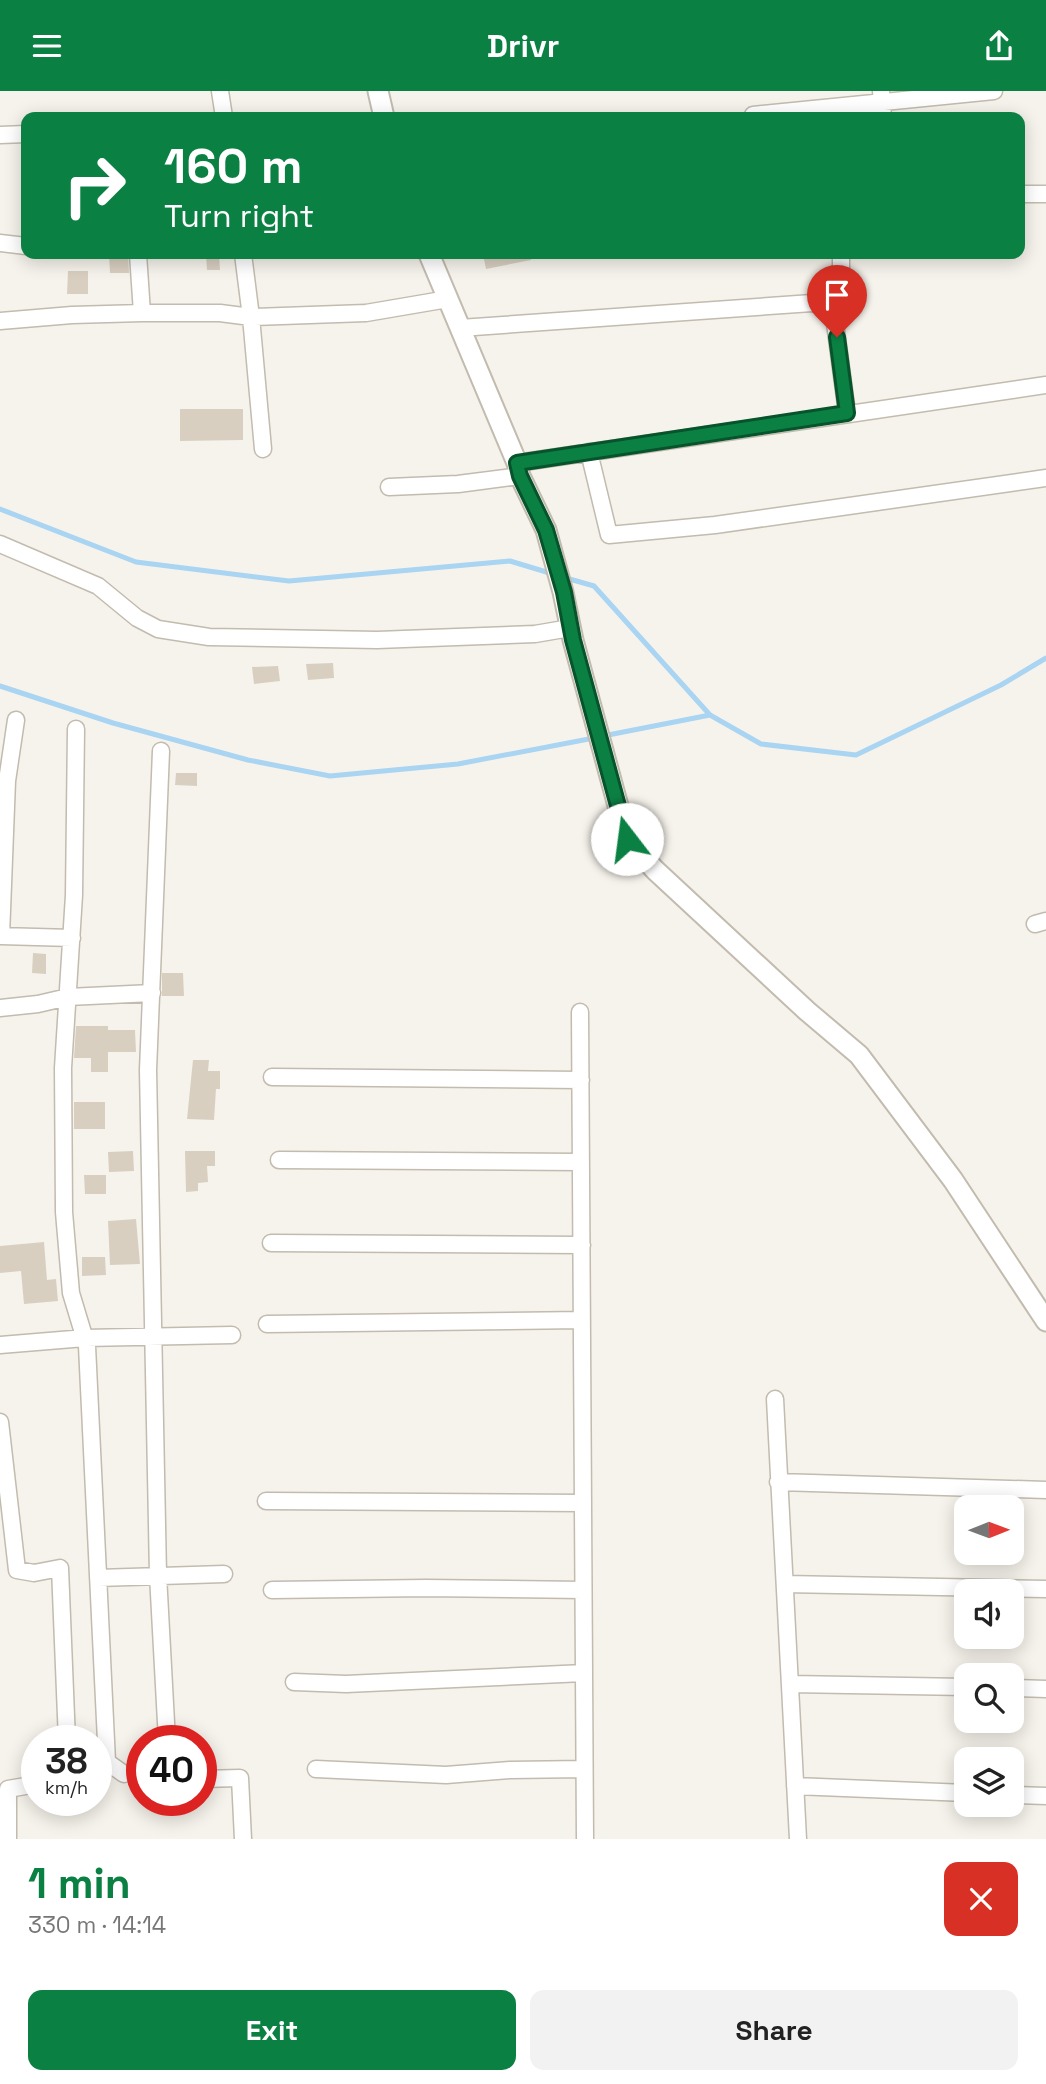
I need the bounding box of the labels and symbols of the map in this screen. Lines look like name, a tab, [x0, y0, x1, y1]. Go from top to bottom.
pin	[807, 265, 867, 337]
position arrow	[590, 802, 664, 876]
north arrow	[954, 1495, 1024, 1565]
speed limit sign: 40	[126, 1725, 217, 1816]

